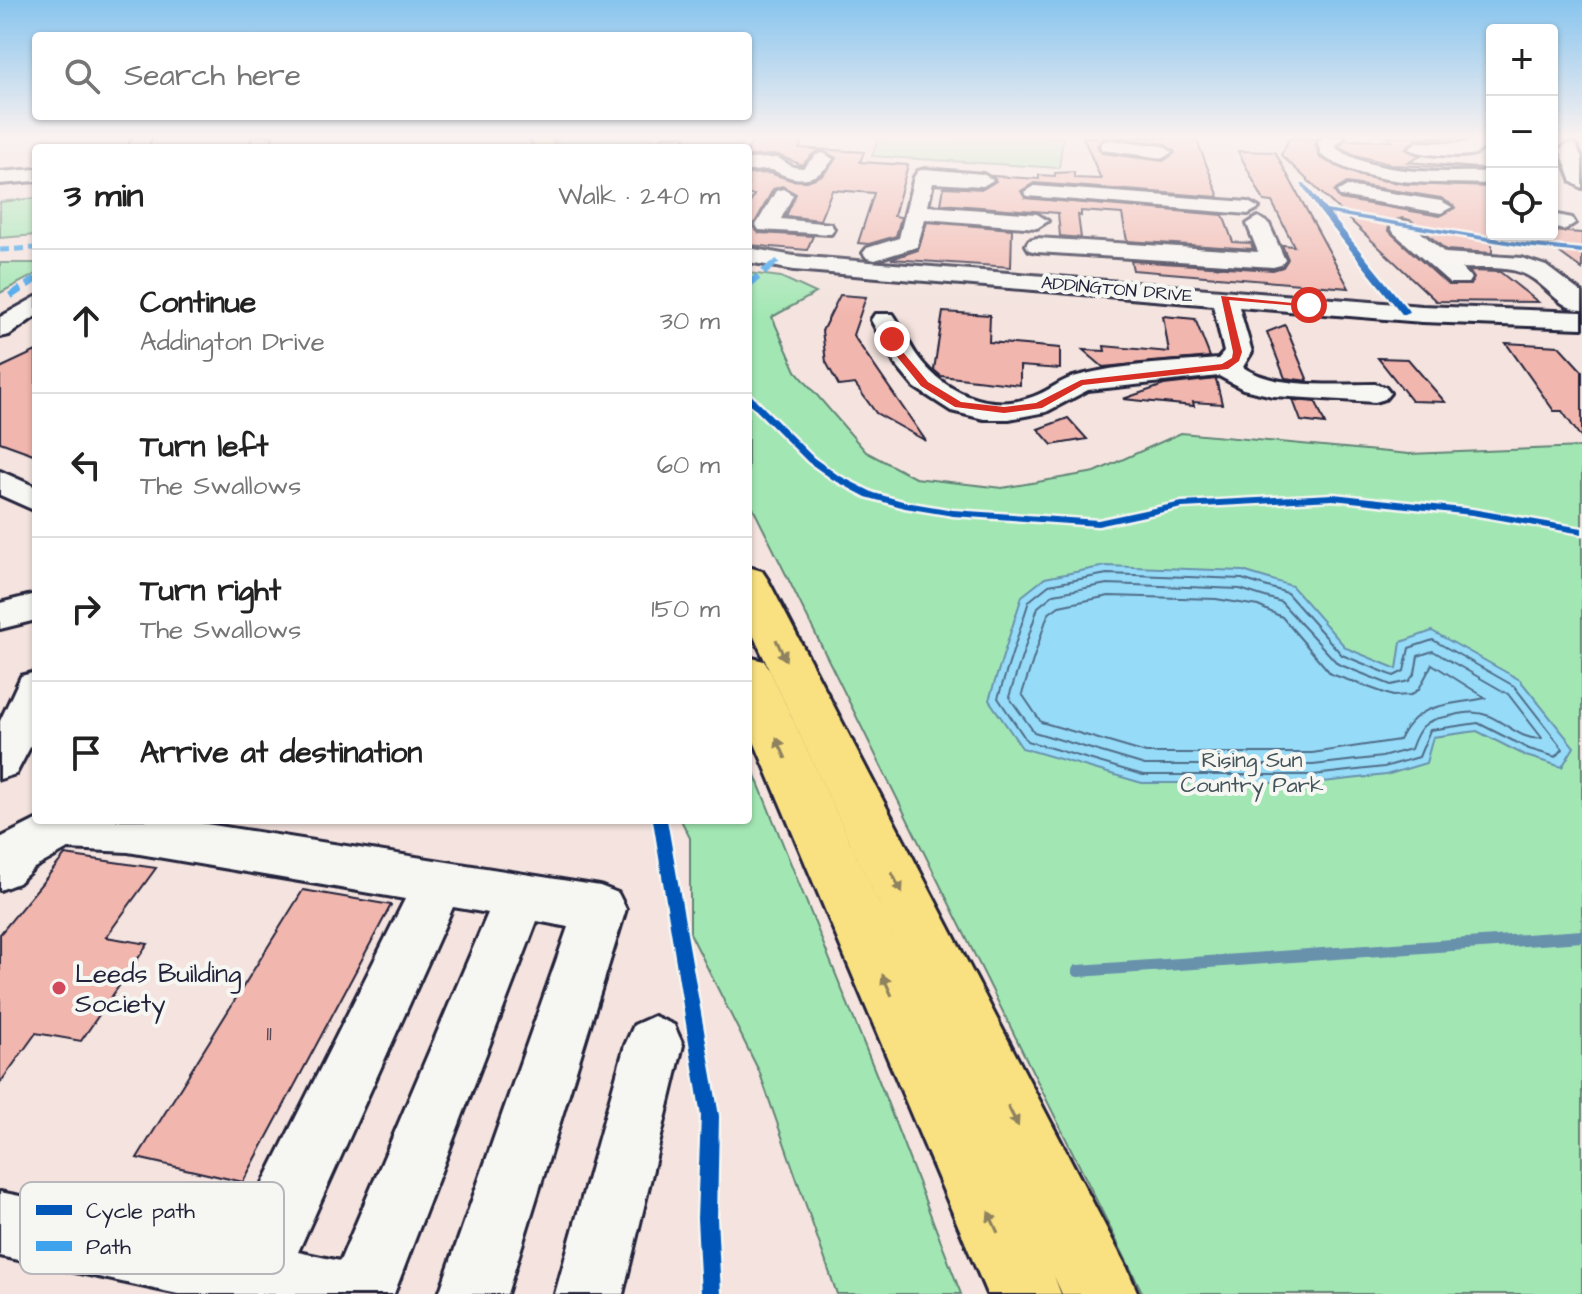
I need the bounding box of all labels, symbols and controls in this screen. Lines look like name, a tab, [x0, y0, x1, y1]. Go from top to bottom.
map controls	[1486, 24, 1558, 240]
button: +	[1486, 24, 1558, 96]
search box	[32, 32, 752, 120]
icon: search	[60, 54, 104, 98]
text: Search here	[124, 55, 301, 97]
button: −	[1486, 96, 1558, 168]
button: locate	[1486, 168, 1558, 240]
text: 3 min	[64, 172, 144, 220]
text: Walk · 240 m	[558, 178, 720, 214]
street label: ADDINGTON DRIVE	[1040, 270, 1194, 309]
text: Continue	[140, 282, 256, 324]
route start	[1291, 287, 1327, 323]
icon: ahead	[64, 299, 108, 343]
text: 30 m	[660, 303, 720, 339]
route end	[874, 321, 910, 357]
text: Addington Drive	[140, 324, 325, 360]
text: Turn left	[140, 426, 268, 468]
icon: left	[64, 443, 108, 487]
text: 60 m	[657, 447, 720, 483]
text: The Swallows	[140, 468, 301, 504]
text: Turn right	[140, 570, 281, 612]
icon: right	[64, 587, 108, 631]
text: 150 m	[651, 591, 720, 627]
text: The Swallows	[140, 612, 301, 648]
one-way arrow	[774, 639, 788, 662]
icon: arrive	[64, 731, 108, 775]
text: Arrive at destination	[140, 732, 422, 774]
one-way arrow	[775, 736, 788, 759]
park label: Rising Sun Country Park	[1181, 745, 1324, 802]
one-way arrow	[890, 872, 903, 895]
place label: Leeds Building Society	[75, 956, 241, 1024]
one-way arrow	[881, 973, 894, 997]
marker: Leeds Building Society	[50, 979, 68, 997]
house number: 11	[266, 1018, 272, 1049]
one-way arrow	[1006, 1105, 1019, 1128]
legend	[20, 1182, 284, 1274]
text: Cycle path	[86, 1196, 195, 1228]
one-way arrow	[987, 1211, 1000, 1234]
text: Path	[86, 1232, 131, 1263]

